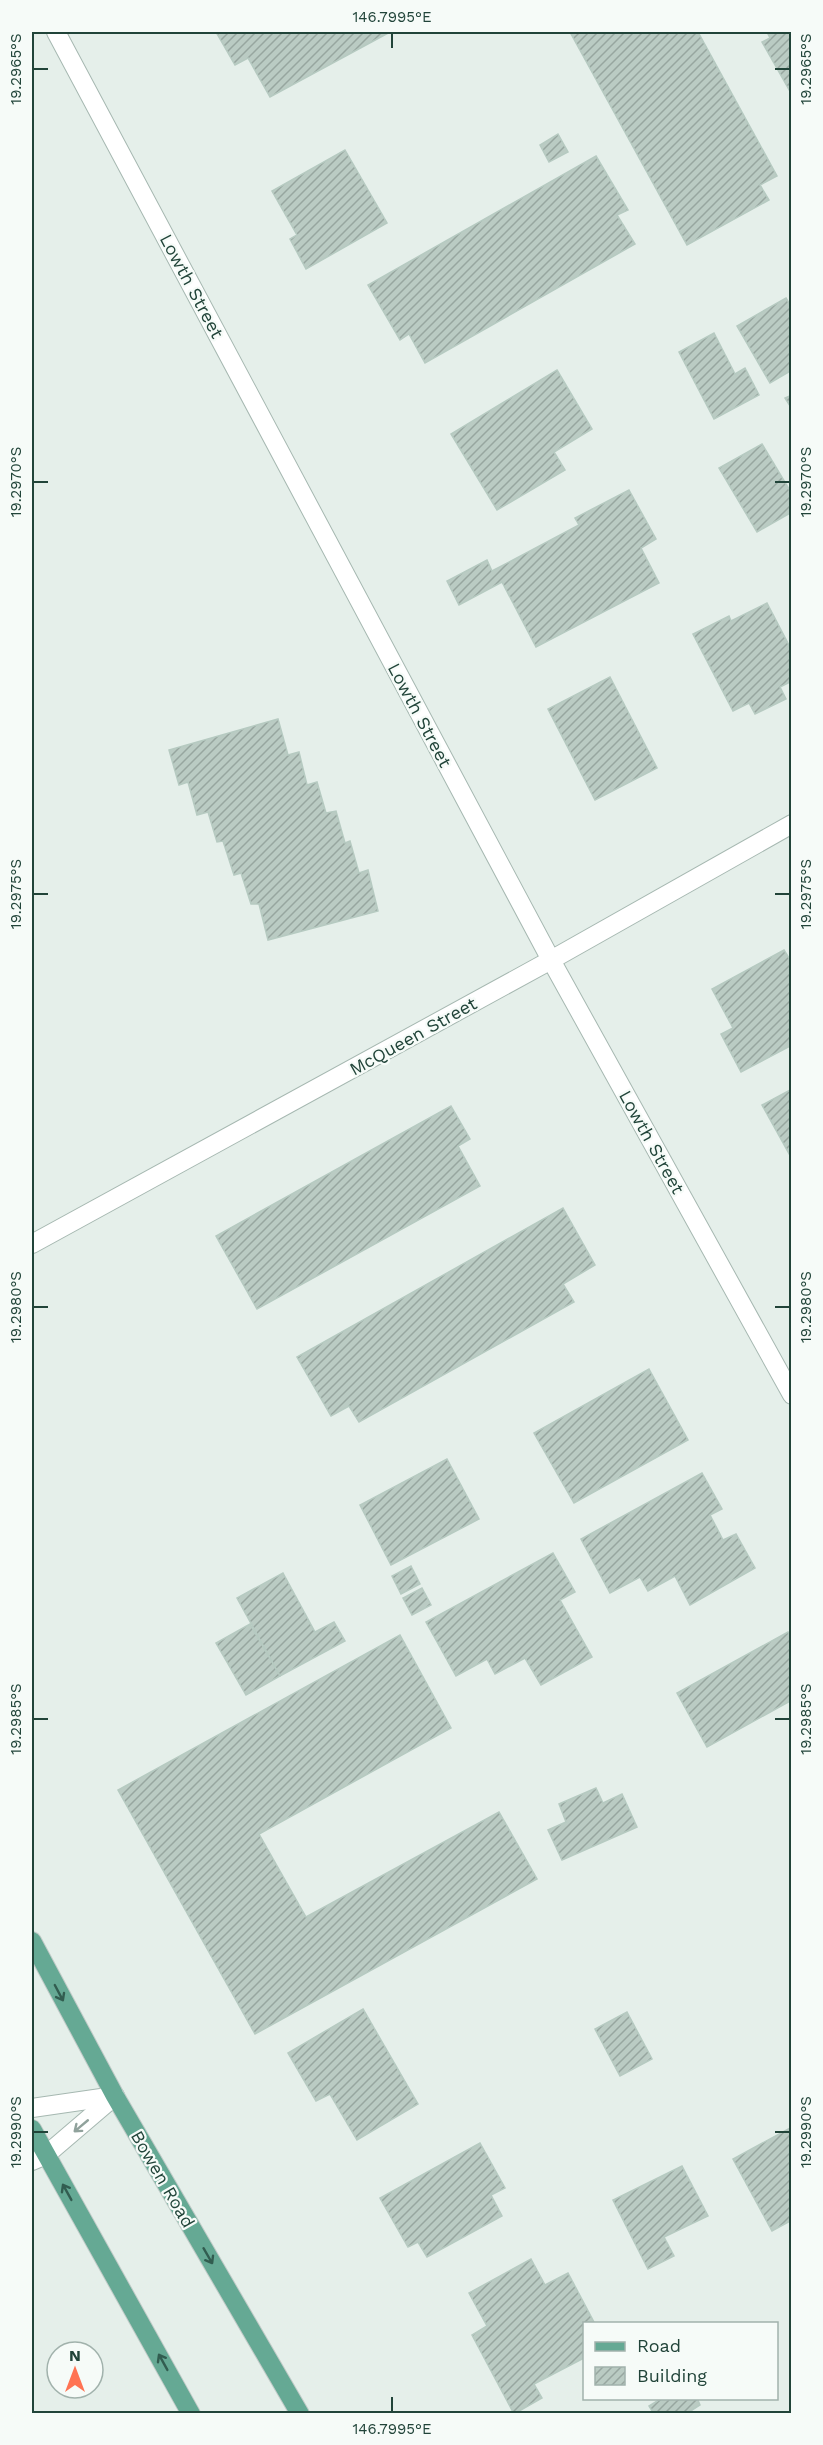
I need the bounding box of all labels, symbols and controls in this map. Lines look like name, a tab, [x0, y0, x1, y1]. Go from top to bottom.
text: 146.7995°E	[353, 8, 431, 26]
text: 19.2965°S	[7, 33, 25, 105]
text: 19.2965°S	[797, 33, 815, 105]
street label: Lowth Street	[156, 230, 228, 342]
text: 19.2970°S	[7, 447, 25, 517]
text: 19.2970°S	[797, 447, 815, 517]
street label: Lowth Street	[384, 659, 456, 771]
text: 19.2975°S	[7, 859, 25, 929]
text: 19.2975°S	[797, 859, 815, 929]
street label: McQueen Street	[346, 992, 481, 1080]
street label: Lowth Street	[615, 1087, 689, 1198]
text: 19.2980°S	[7, 1271, 25, 1343]
text: 19.2980°S	[797, 1271, 815, 1343]
text: 19.2985°S	[7, 1683, 25, 1755]
text: 19.2985°S	[797, 1683, 815, 1755]
one-way arrow	[53, 1984, 65, 2001]
text: 19.2990°S	[7, 2096, 25, 2168]
text: 19.2990°S	[797, 2096, 815, 2168]
one-way arrow	[73, 2119, 89, 2132]
street label: Bowen Road	[127, 2127, 199, 2231]
one-way arrow	[61, 2184, 73, 2201]
one-way arrow	[202, 2247, 214, 2264]
legend	[583, 2322, 778, 2400]
text: Road	[637, 2335, 681, 2356]
north arrow	[45, 2340, 105, 2400]
text: N	[69, 2346, 81, 2365]
one-way arrow	[157, 2354, 169, 2371]
text: Building	[637, 2365, 707, 2386]
text: 146.7995°E	[353, 2420, 431, 2438]

